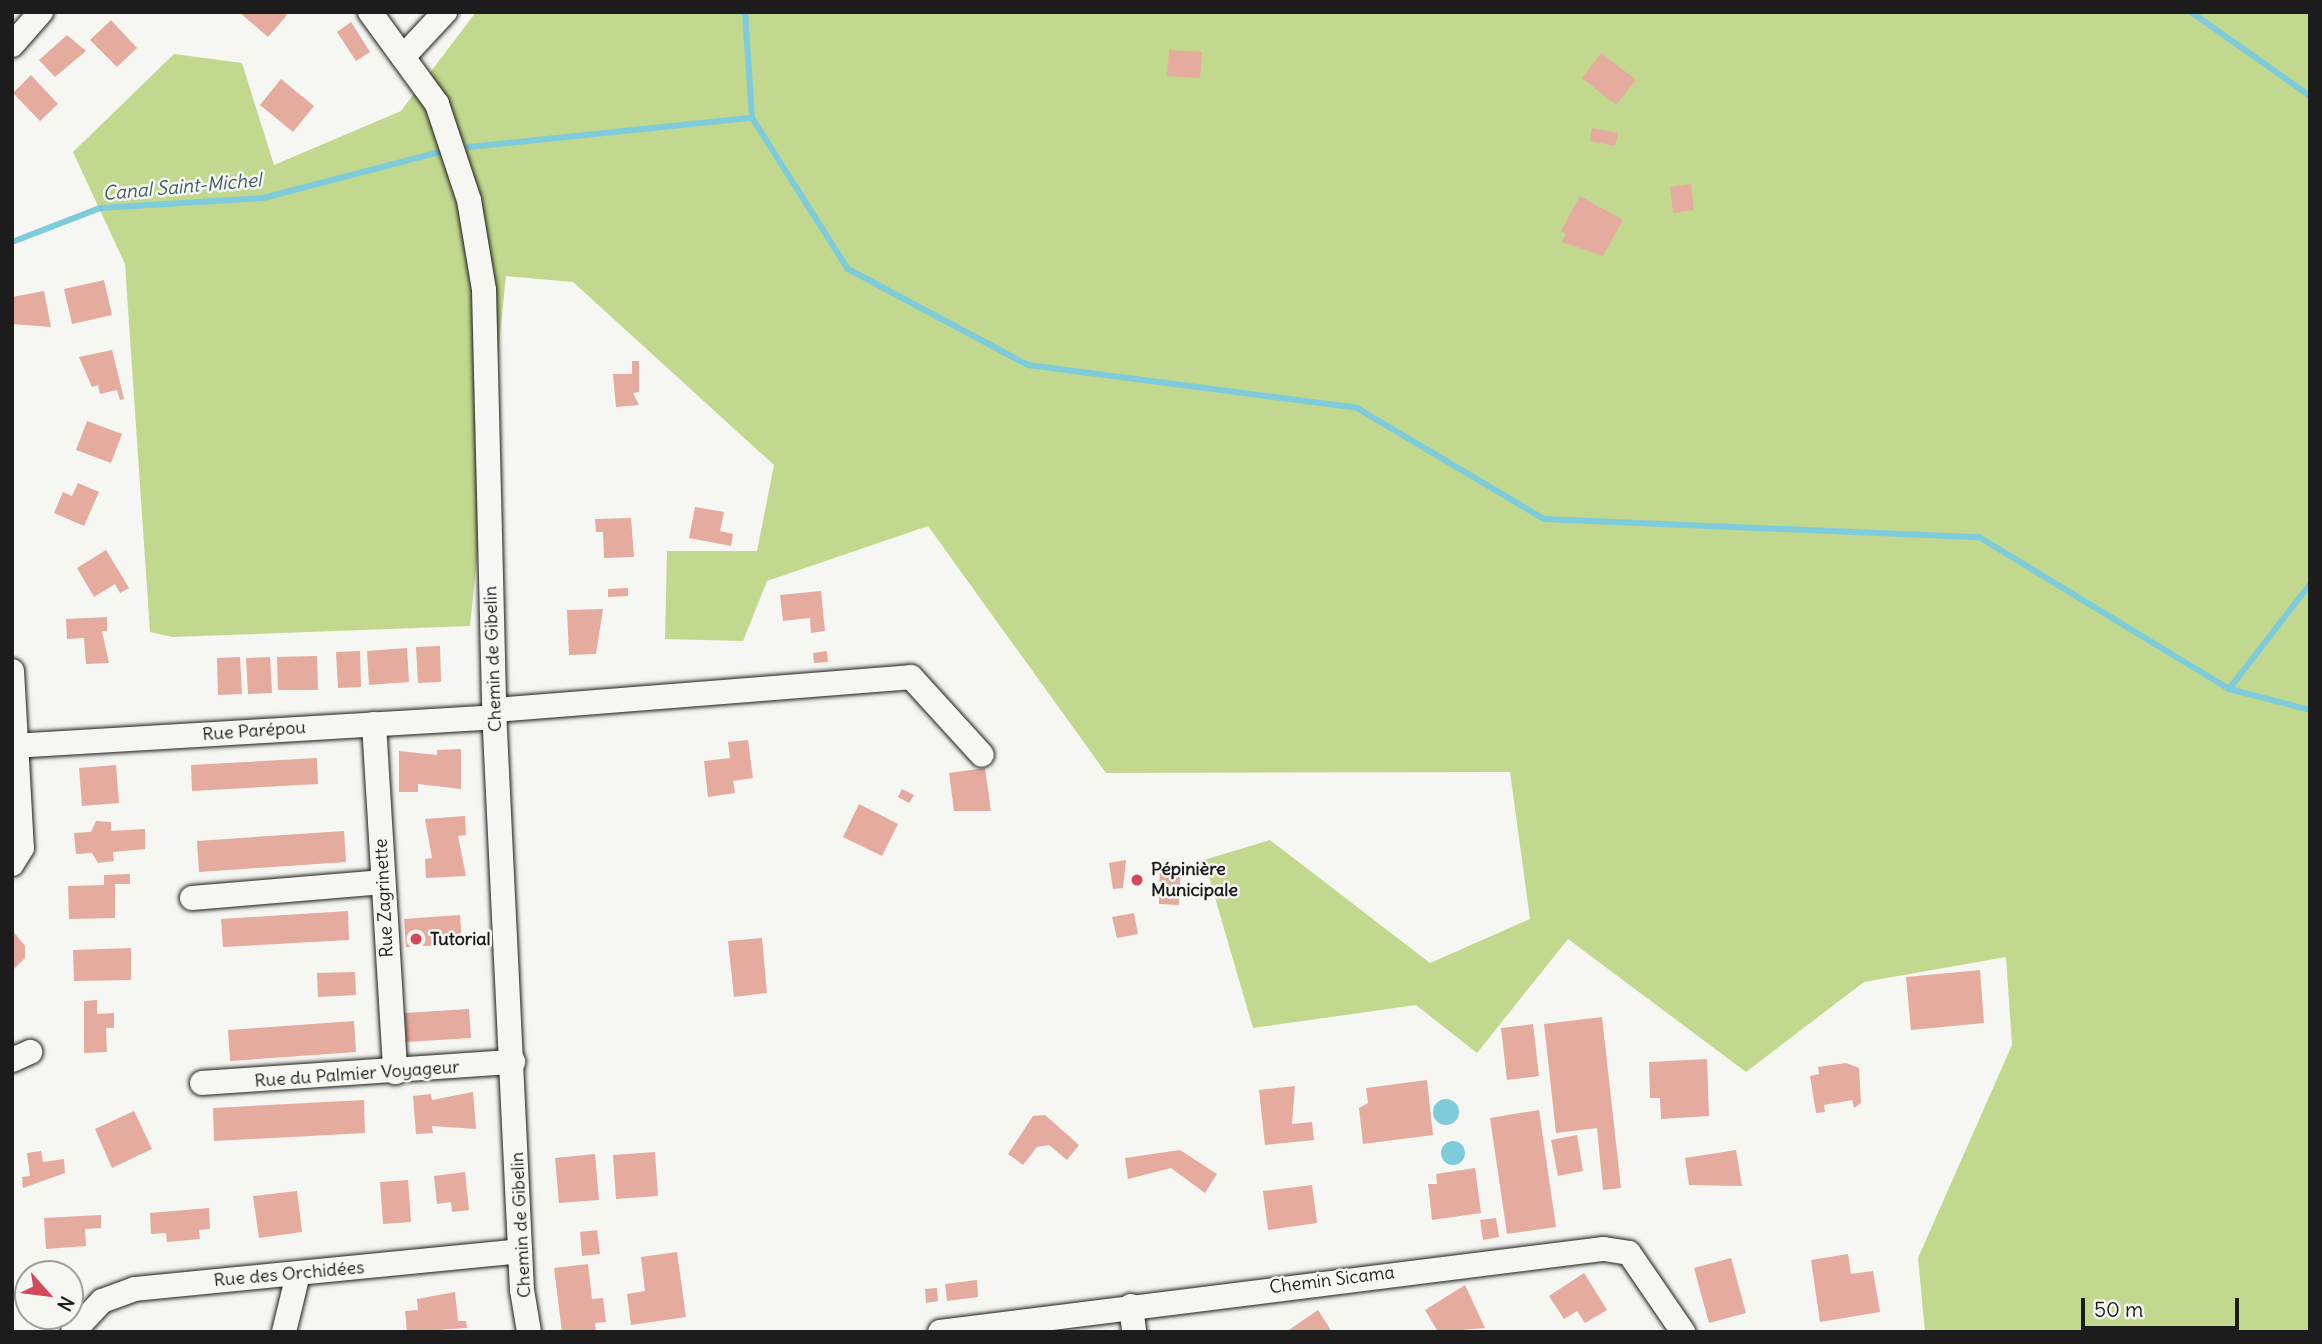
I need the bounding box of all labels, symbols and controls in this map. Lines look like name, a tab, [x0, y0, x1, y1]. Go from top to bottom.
water label: Canal Saint-Michel	[102, 169, 262, 205]
street label: Chemin de Gibelin	[480, 586, 506, 732]
street label: Rue Parépou	[201, 717, 307, 745]
street label: Rue Zagrinette	[370, 838, 398, 958]
place label: Pépinière Municipale	[1151, 859, 1238, 902]
marker: Pépinière Municipale	[1129, 872, 1145, 888]
place label: Tutorial	[430, 928, 491, 950]
marker: Tutorial	[408, 931, 424, 947]
street label: Rue du Palmier Voyageur	[254, 1056, 460, 1092]
street label: Chemin de Gibelin	[506, 1151, 536, 1299]
street label: Rue des Orchidées	[213, 1257, 365, 1291]
north arrow	[14, 1260, 84, 1330]
street label: Chemin Sicama	[1268, 1262, 1396, 1298]
scale bar	[2084, 1284, 2242, 1328]
text: N	[52, 1292, 79, 1315]
text: 50 m	[2094, 1296, 2143, 1323]

